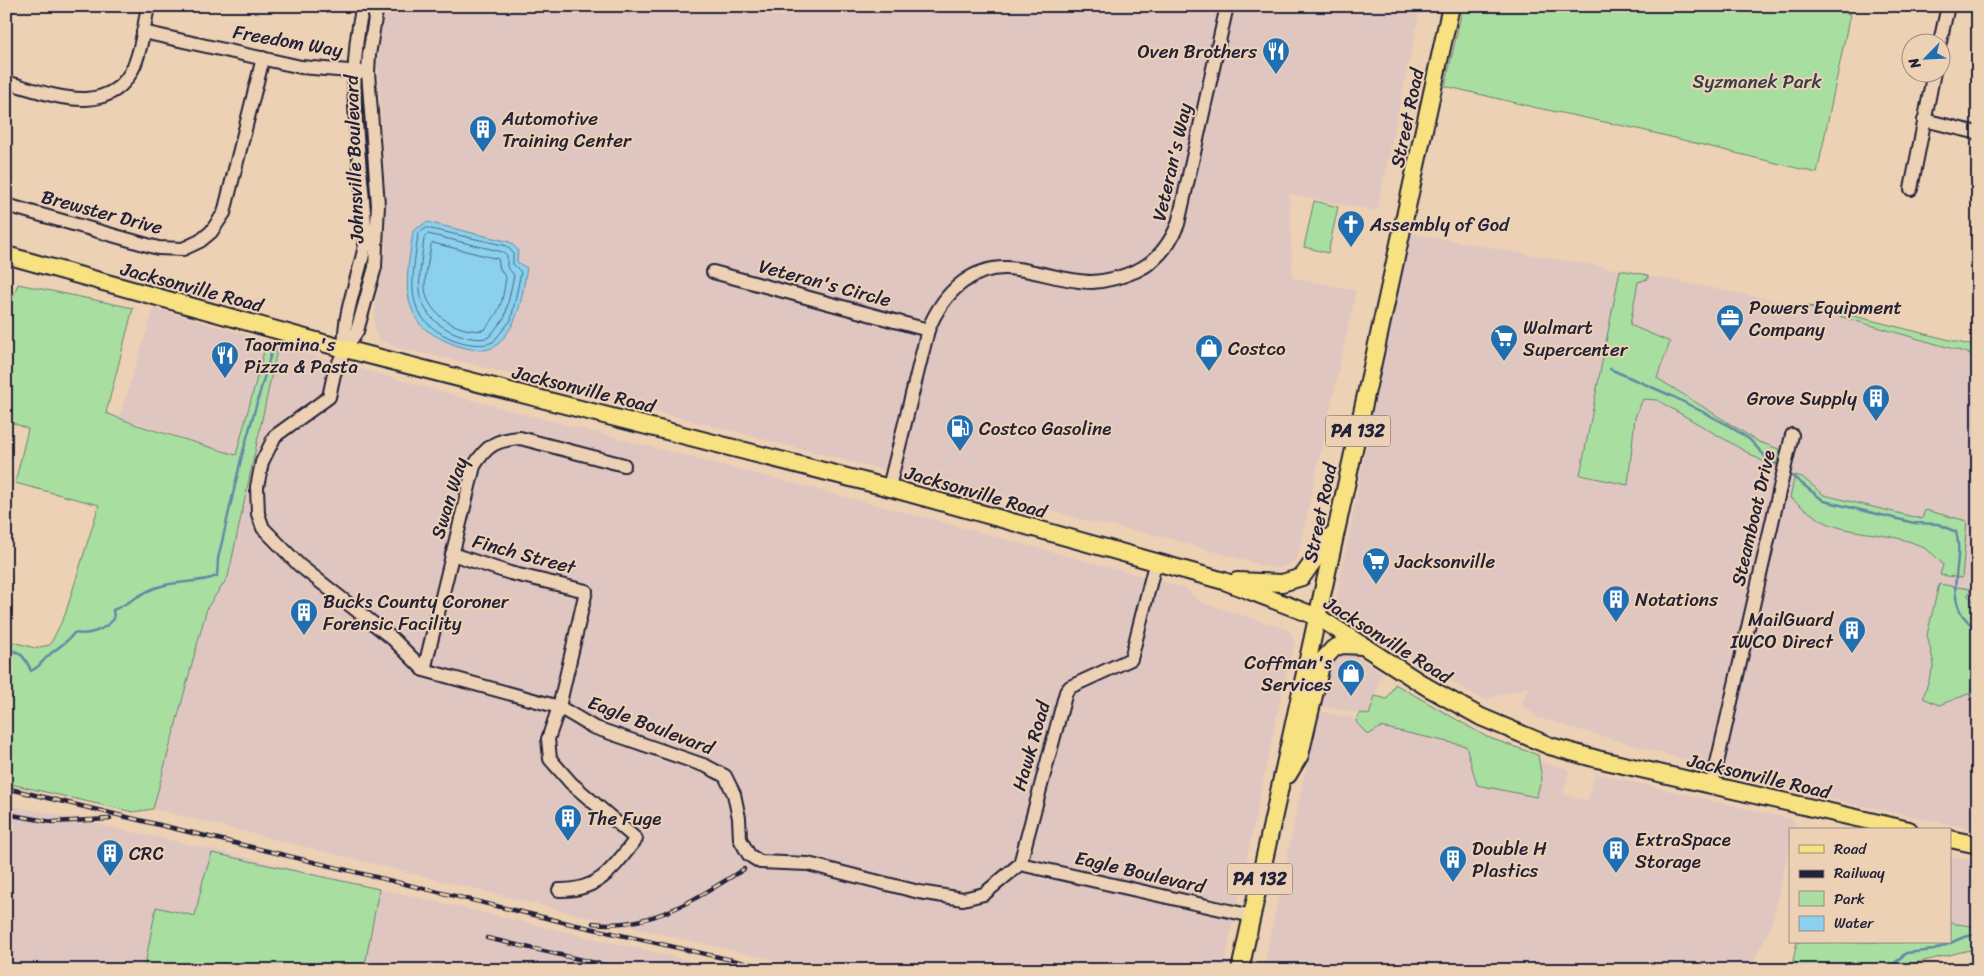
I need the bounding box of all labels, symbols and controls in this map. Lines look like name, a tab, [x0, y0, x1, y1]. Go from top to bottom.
street label: Freedom Way	[231, 15, 345, 67]
north arrow	[1902, 32, 1952, 82]
place label: Oven Brothers	[1138, 35, 1257, 68]
restaurant icon: Oven Brothers	[1261, 36, 1291, 75]
text: N	[1901, 53, 1928, 74]
street label: Street Road	[1380, 63, 1434, 171]
park label: Syzmanek Park	[1693, 65, 1822, 98]
street label: Johnsville Boulevard	[335, 72, 373, 245]
street label: Veteran's Way	[1142, 100, 1202, 224]
place label: Automotive Training Center	[501, 102, 632, 157]
building icon: Automotive Training Center	[468, 114, 498, 153]
street label: Brewster Drive	[38, 180, 167, 244]
place label: Assembly of God	[1369, 208, 1510, 241]
church icon: Assembly of God	[1336, 209, 1366, 248]
street label: Veteran's Circle	[755, 250, 895, 317]
street label: Jacksonville Road	[116, 252, 268, 322]
place label: Powers Equipment Company	[1749, 291, 1902, 346]
office icon: Powers Equipment Company	[1715, 303, 1745, 342]
place label: Walmart Supercenter	[1523, 311, 1629, 366]
supermarket icon: Walmart Supercenter	[1489, 323, 1519, 362]
place label: Taormina's Pizza & Pasta	[244, 328, 358, 383]
place label: Costco	[1228, 332, 1286, 365]
shop icon: Costco	[1194, 333, 1224, 372]
restaurant icon: Taormina's Pizza & Pasta	[210, 340, 240, 379]
street label: Jacksonville Road	[508, 355, 660, 423]
place label: Grove Supply	[1747, 382, 1857, 415]
building icon: Grove Supply	[1861, 383, 1891, 422]
place label: Costco Gasoline	[979, 412, 1112, 445]
fuel station icon: Costco Gasoline	[945, 413, 975, 452]
road number: PA 132	[1326, 416, 1390, 446]
street label: Steamboat Drive	[1721, 447, 1785, 589]
street label: Swan Way	[421, 453, 477, 543]
street label: Jacksonville Road	[900, 456, 1052, 528]
street label: Street Road	[1293, 458, 1347, 566]
street label: Finch Street	[469, 524, 580, 584]
place label: Jacksonville	[1394, 545, 1496, 578]
supermarket icon: Jacksonville	[1361, 546, 1391, 585]
place label: Notations	[1635, 583, 1718, 616]
building icon: Notations	[1601, 584, 1631, 623]
place label: Bucks County Coroner Forensic Facility	[323, 585, 510, 640]
street label: Jacksonville Road	[1316, 587, 1460, 693]
building icon: Bucks County Coroner Forensic Facility	[289, 597, 319, 636]
place label: MailGuard IWCO Direct	[1729, 603, 1835, 658]
building icon: MailGuard IWCO Direct	[1837, 615, 1867, 654]
place label: Coffman's Services	[1244, 646, 1332, 701]
shop icon: Coffman's Services	[1336, 658, 1366, 697]
street label: Eagle Boulevard	[583, 686, 721, 765]
street label: Hawk Road	[1002, 695, 1060, 795]
street label: Jacksonville Road	[1683, 743, 1835, 809]
place label: The Fuge	[587, 802, 662, 835]
building icon: The Fuge	[553, 803, 583, 842]
place label: ExtraSpace Storage	[1635, 823, 1731, 878]
legend	[1789, 828, 1952, 944]
place label: Double H Plastics	[1472, 832, 1547, 887]
building icon: ExtraSpace Storage	[1601, 835, 1631, 874]
text: Road	[1834, 836, 1867, 862]
place label: CRC	[129, 837, 164, 870]
building icon: CRC	[95, 838, 125, 877]
street label: Eagle Boulevard	[1072, 841, 1210, 903]
building icon: Double H Plastics	[1438, 844, 1468, 883]
text: Railway	[1834, 860, 1885, 886]
road number: PA 132	[1228, 864, 1292, 894]
text: Park	[1834, 886, 1865, 912]
text: Water	[1834, 910, 1874, 936]

